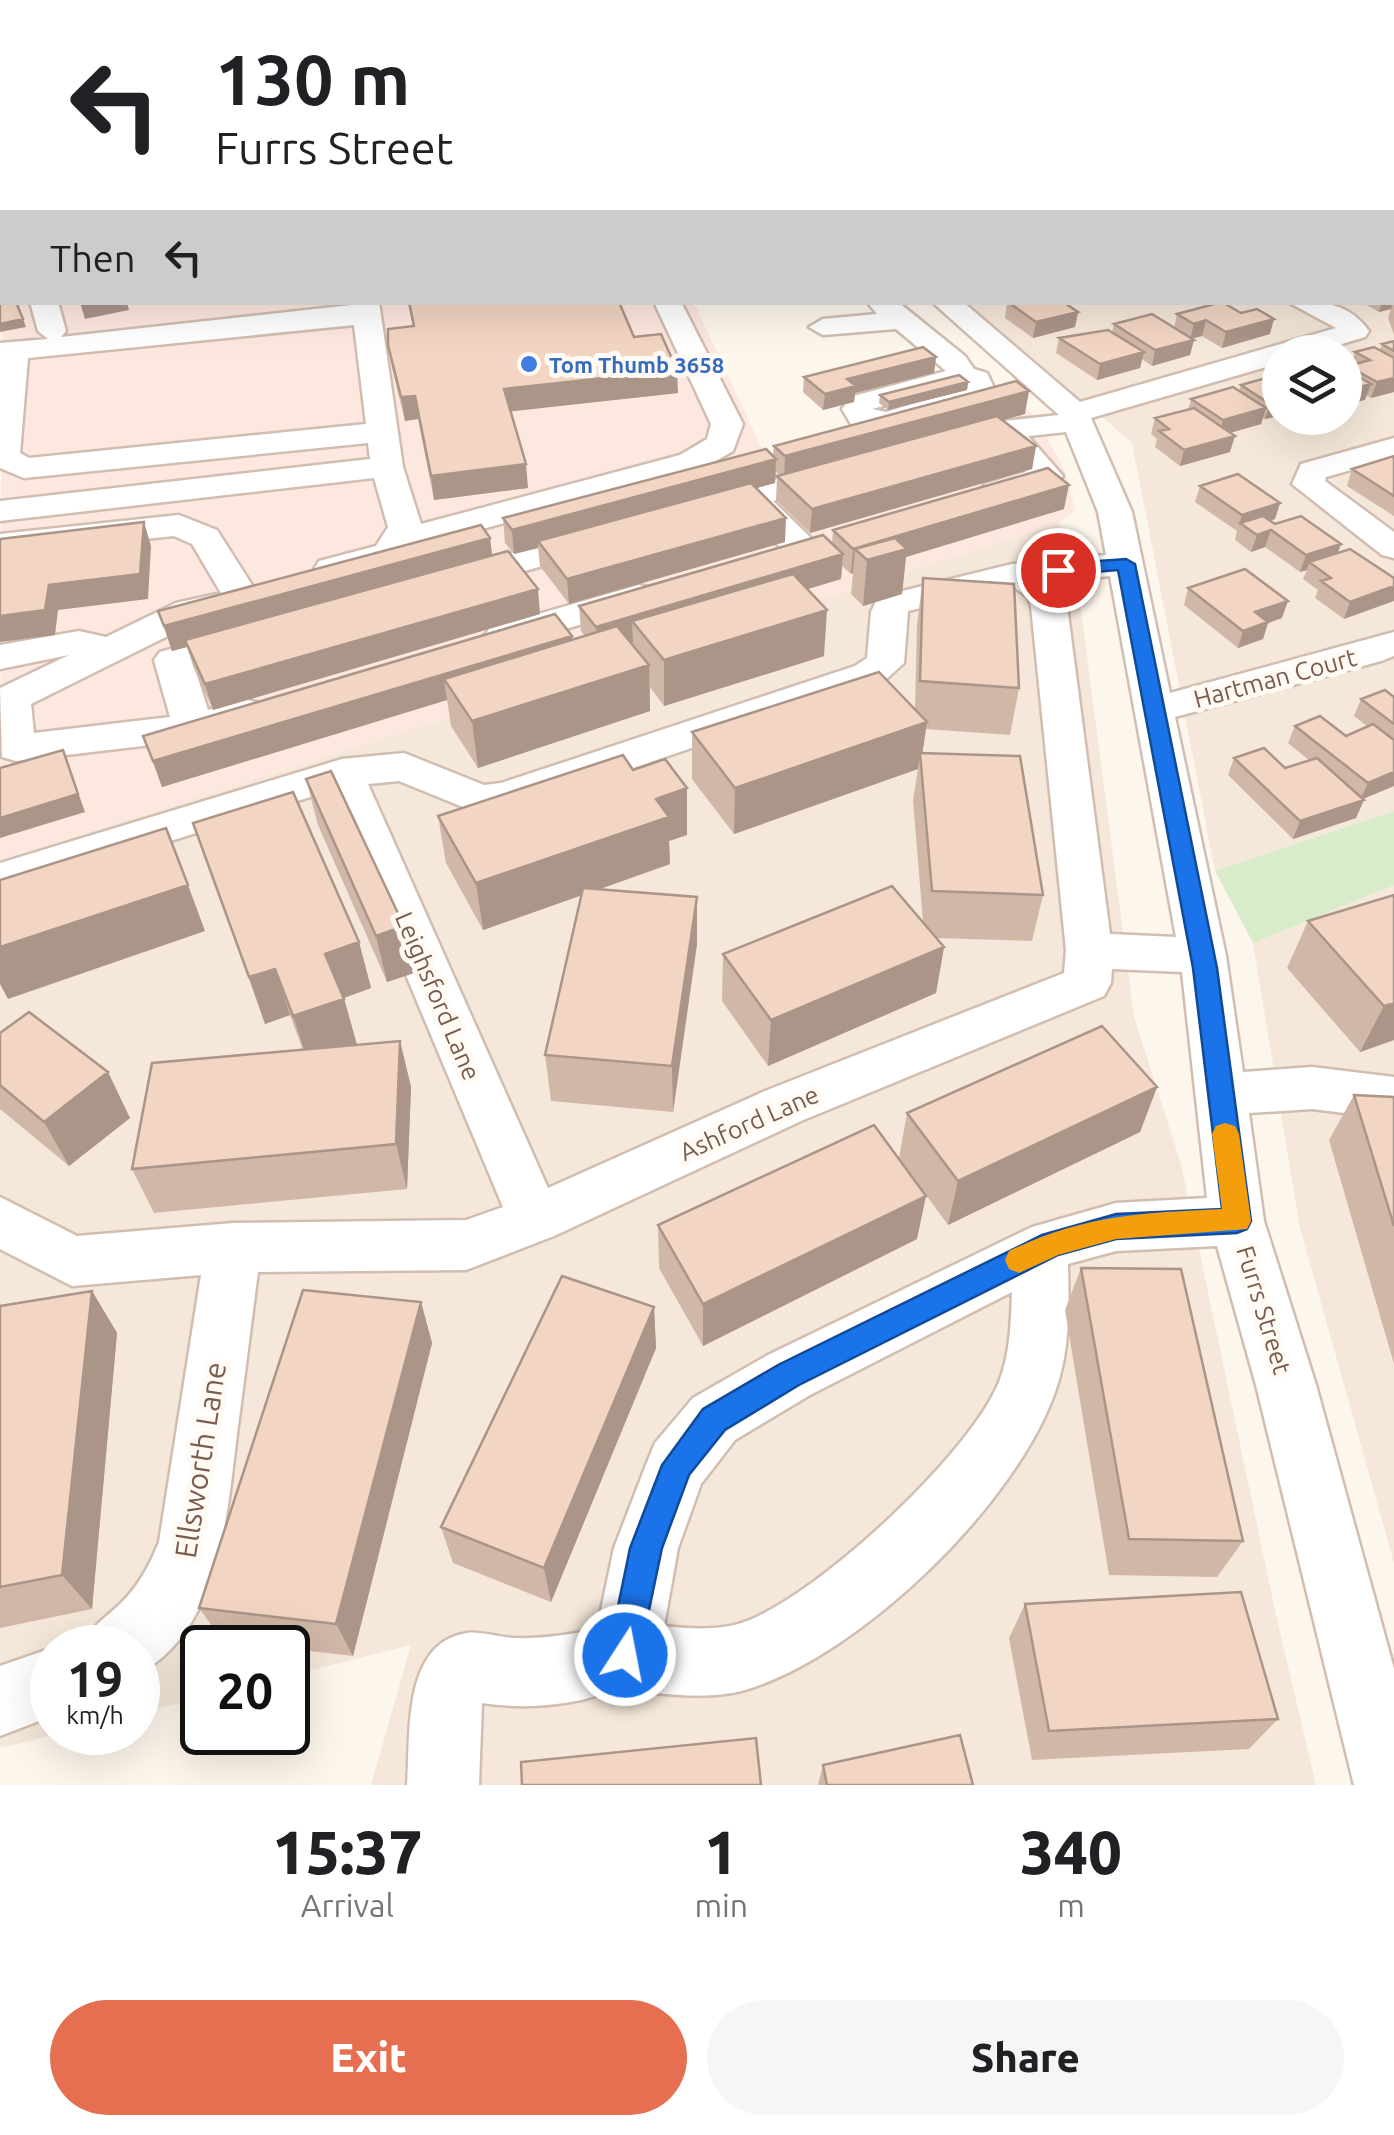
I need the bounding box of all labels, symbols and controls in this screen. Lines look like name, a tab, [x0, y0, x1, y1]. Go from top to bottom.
icon: left	[50, 40, 180, 170]
text: 130 m	[215, 40, 410, 118]
text: Furrs Street	[215, 122, 453, 173]
icon: left	[156, 230, 211, 285]
text: Then	[50, 237, 136, 279]
map controls	[1262, 335, 1362, 435]
button: layers	[1262, 335, 1362, 435]
place label: Tom Thumb 3658	[549, 352, 724, 377]
marker: Tom Thumb 3658	[518, 353, 540, 375]
pin	[1016, 528, 1101, 613]
icon: arrive	[1031, 543, 1086, 598]
street label: Hartman Court	[1190, 643, 1360, 713]
street label: Leighsford Lane	[390, 908, 486, 1084]
street label: Ashford Lane	[675, 1080, 823, 1166]
street label: Furrs Street	[1231, 1243, 1297, 1378]
street label: Ellsworth Lane	[168, 1360, 232, 1560]
position arrow	[573, 1603, 677, 1707]
speed limit sign: 20	[180, 1625, 310, 1755]
text: 19	[67, 1650, 123, 1706]
text: km/h	[66, 1701, 124, 1729]
text: 15:37	[272, 1818, 422, 1885]
text: 1	[704, 1818, 738, 1885]
text: 340	[1020, 1818, 1122, 1885]
text: Arrival	[301, 1887, 394, 1923]
text: min	[694, 1887, 748, 1923]
text: m	[1057, 1887, 1085, 1923]
button: Exit	[50, 2000, 687, 2115]
button: Share	[707, 2000, 1344, 2115]

